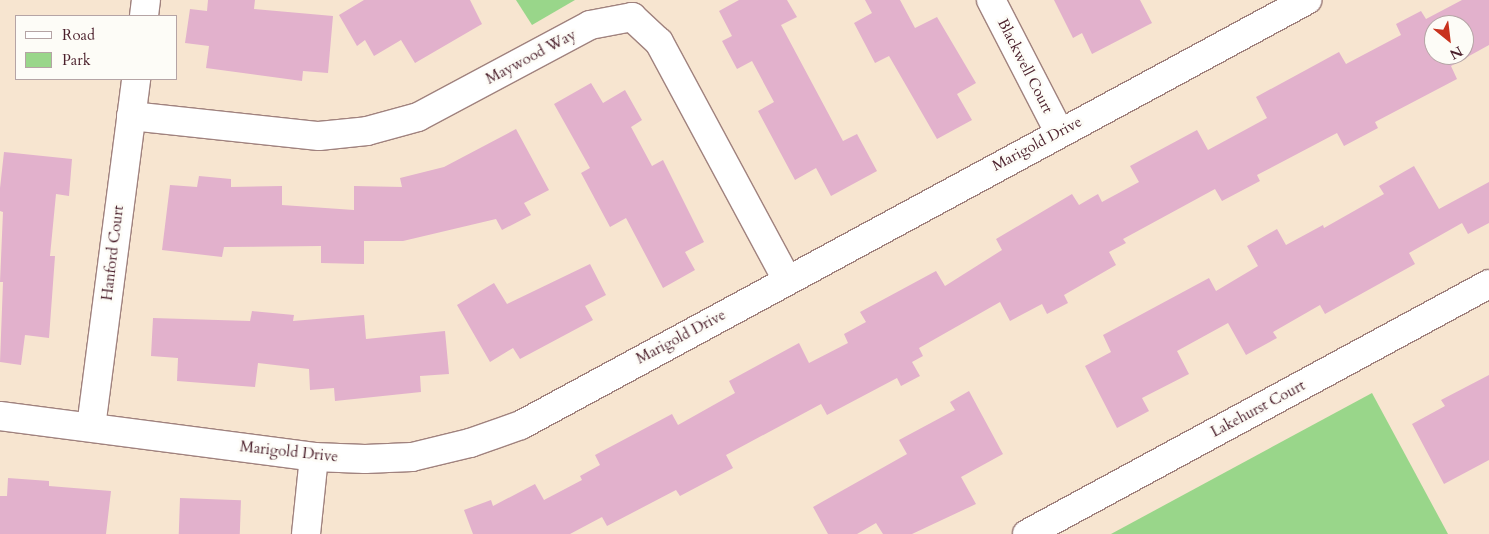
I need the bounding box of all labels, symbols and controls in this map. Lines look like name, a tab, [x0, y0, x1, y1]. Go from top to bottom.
legend	[15, 15, 178, 80]
north arrow	[1424, 15, 1474, 65]
street label: Blackwell Court	[993, 16, 1057, 116]
text: Road	[62, 25, 95, 45]
street label: Maywood Way	[483, 26, 579, 88]
text: N	[1446, 41, 1466, 64]
text: Park	[62, 50, 91, 70]
street label: Marigold Drive	[989, 113, 1085, 175]
street label: Hanford Court	[98, 204, 128, 302]
street label: Marigold Drive	[633, 306, 729, 368]
street label: Lakehurst Court	[1208, 377, 1308, 441]
street label: Marigold Drive	[239, 438, 339, 466]

